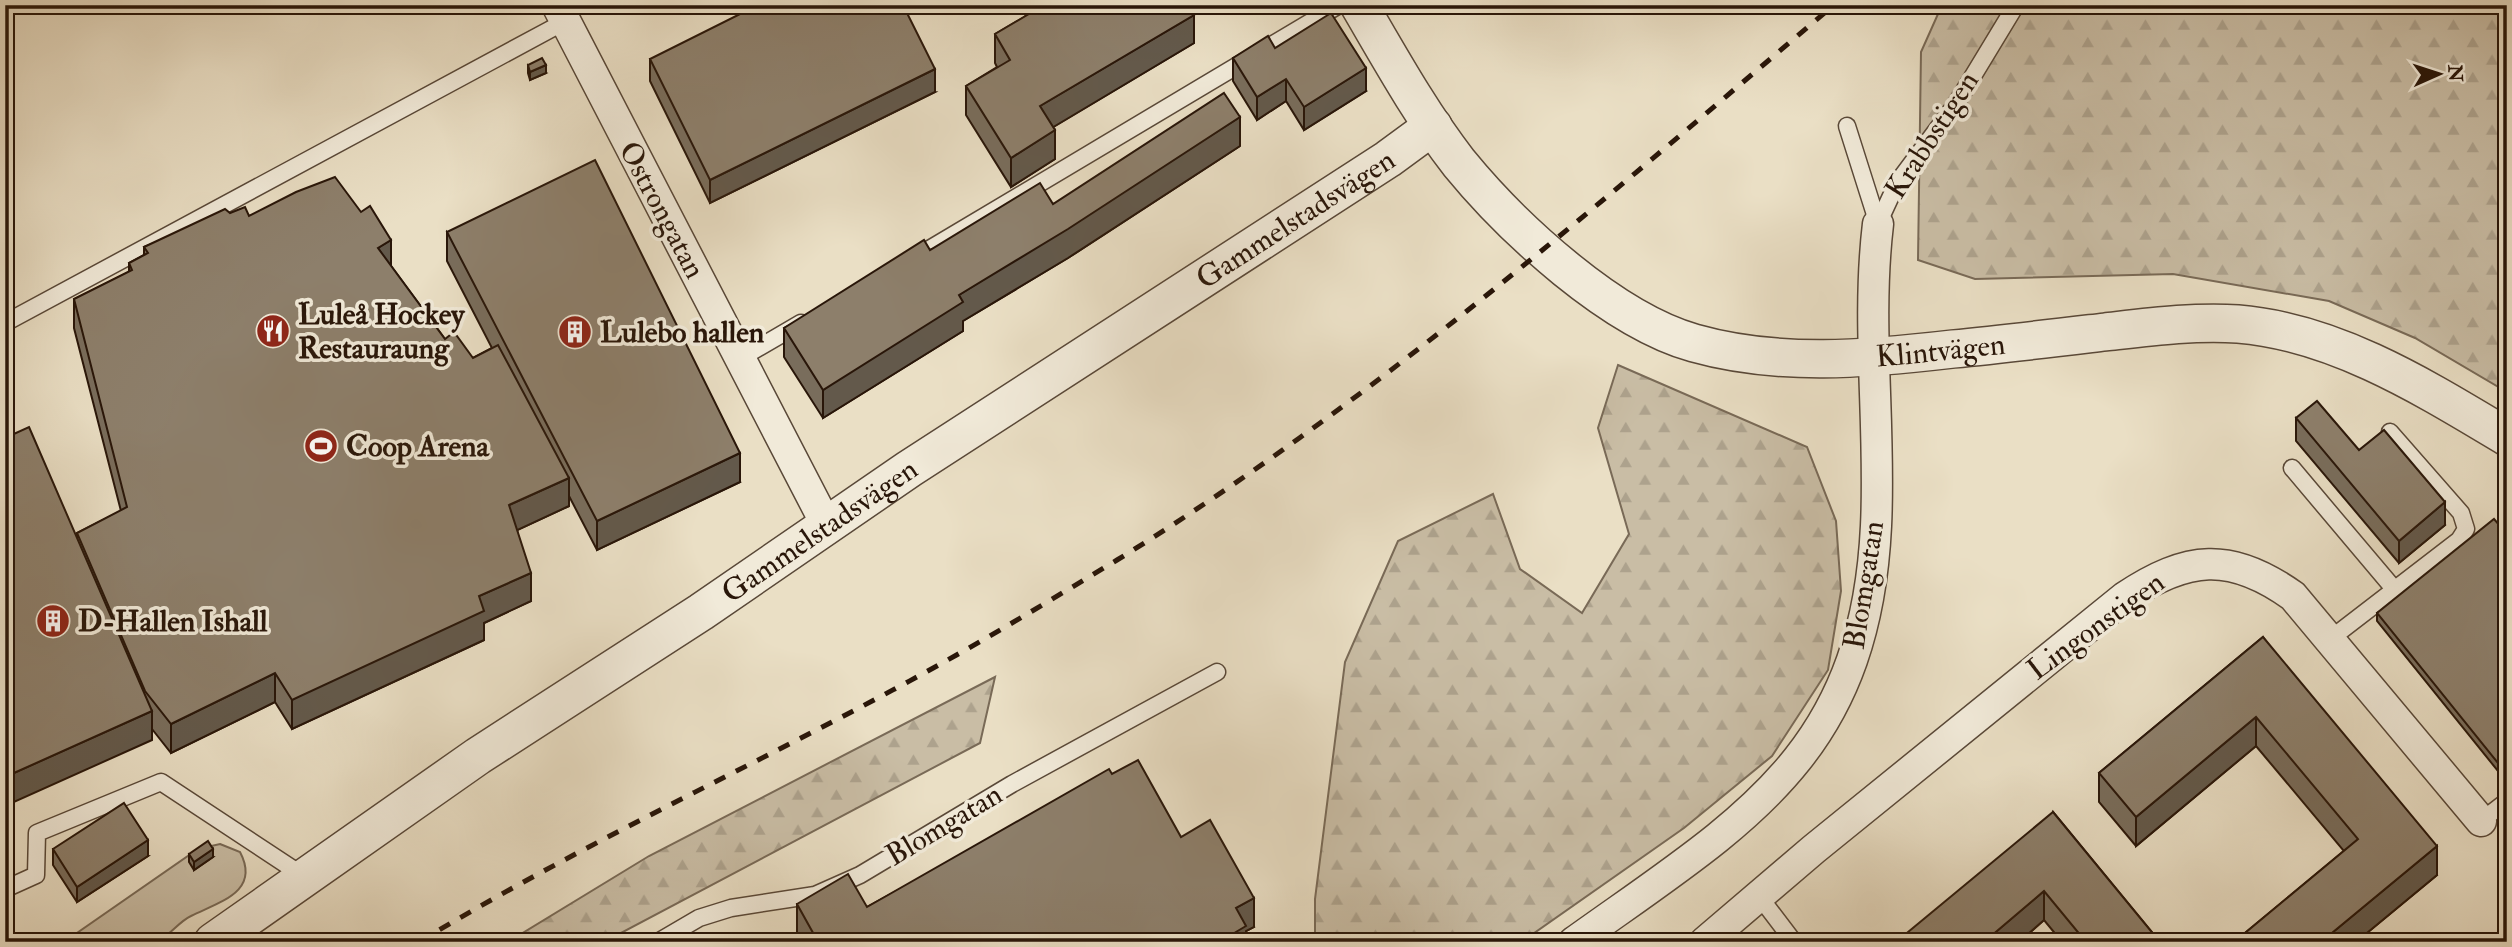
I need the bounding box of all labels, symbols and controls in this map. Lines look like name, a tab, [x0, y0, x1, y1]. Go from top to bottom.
north arrow	[2404, 38, 2474, 108]
text: N	[2442, 63, 2467, 83]
street label: Krabbstigen	[1877, 64, 1987, 206]
street label: Ostrongatan	[610, 135, 714, 285]
street label: Gammelstadsvägen	[1189, 141, 1402, 297]
place label: Luleå Hockey Restauraung	[298, 296, 466, 367]
restaurant icon: Luleå Hockey Restauraung	[254, 312, 292, 350]
building icon: Lulebo hallen	[556, 313, 594, 351]
place label: Lulebo hallen	[600, 314, 765, 351]
street label: Klintvägen	[1875, 325, 2007, 375]
sports icon: Coop Arena	[302, 427, 340, 465]
place label: Coop Arena	[346, 428, 490, 465]
street label: Gammelstadsvägen	[714, 450, 925, 611]
street label: Blomgatan	[1836, 518, 1892, 652]
street label: Lingonstigen	[2020, 564, 2172, 688]
building icon: D-Hallen Ishall	[34, 602, 72, 640]
place label: D-Hallen Ishall	[78, 603, 268, 640]
street label: Blomgatan	[879, 776, 1009, 874]

